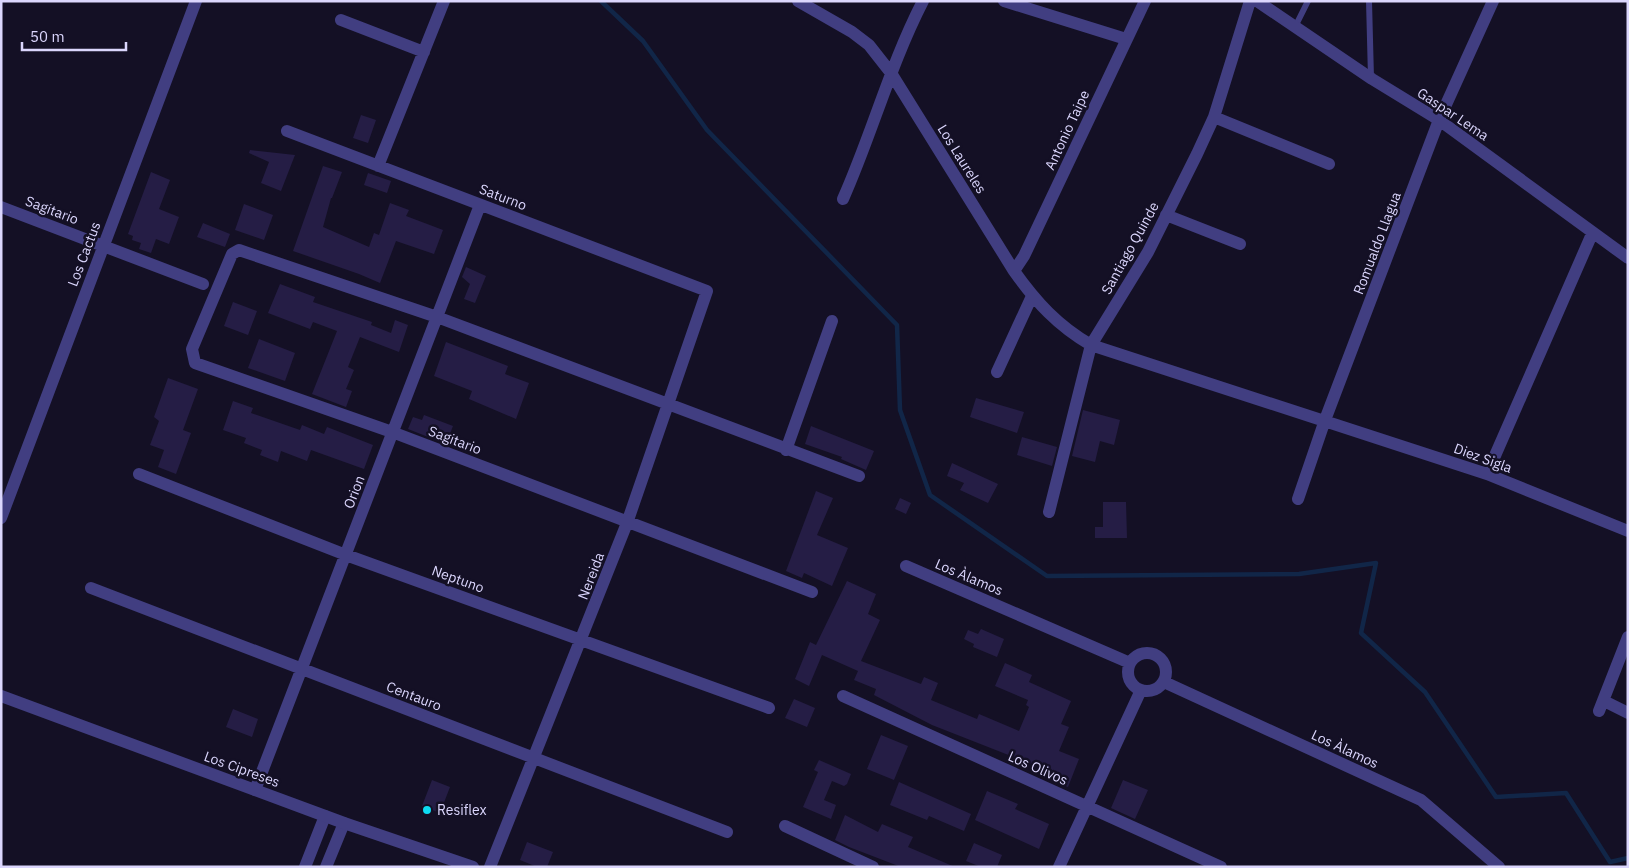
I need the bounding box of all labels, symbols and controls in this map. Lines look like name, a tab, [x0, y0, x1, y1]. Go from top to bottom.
scale bar	[22, 20, 126, 52]
text: 50 m	[30, 27, 65, 46]
street label: Gaspar Lema	[1414, 84, 1493, 145]
street label: Antonio Taipe	[1041, 87, 1093, 173]
street label: Los Laureles	[934, 121, 990, 197]
street label: Saturno	[477, 180, 529, 214]
street label: Romualdo Llagua	[1349, 189, 1405, 297]
street label: Sagitario	[23, 192, 81, 228]
street label: Santiago Quinde	[1097, 198, 1163, 297]
street label: Los Cactus	[63, 219, 105, 289]
street label: Sagitario	[426, 422, 484, 458]
street label: Diez Sigla	[1451, 439, 1515, 477]
street label: Orion	[339, 473, 369, 511]
street label: Nereida	[574, 549, 608, 602]
street label: Los Àlamos	[932, 554, 1006, 599]
street label: Neptuno	[429, 561, 487, 597]
street label: Centauro	[384, 677, 444, 715]
street label: Los Àlamos	[1309, 725, 1382, 772]
street label: Los Cipreses	[202, 747, 282, 791]
street label: Los Olivos	[1005, 747, 1071, 789]
place label: Resiflex	[437, 801, 487, 819]
marker: Resiflex	[421, 804, 433, 816]

